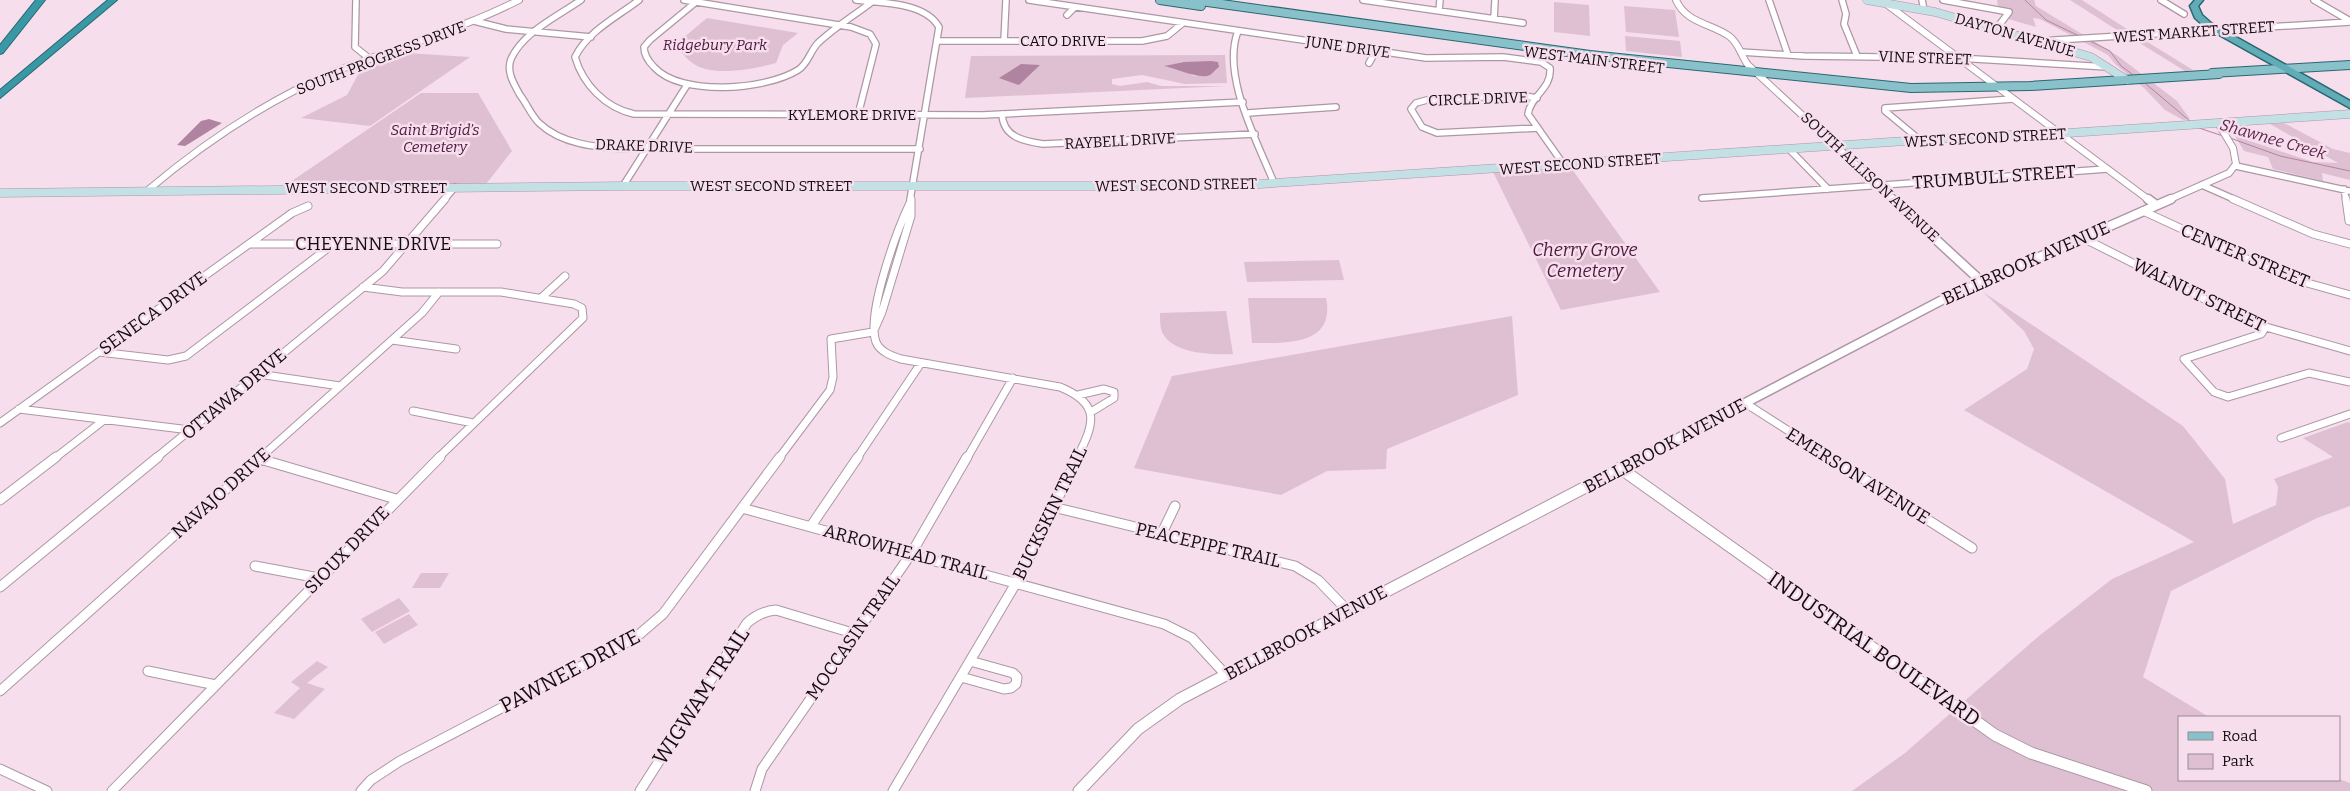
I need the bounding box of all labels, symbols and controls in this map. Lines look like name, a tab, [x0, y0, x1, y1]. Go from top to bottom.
street label: DAYTON AVENUE	[1953, 9, 2077, 61]
street label: SOUTH PROGRESS DRIVE	[294, 17, 468, 99]
street label: WEST MARKET STREET	[2113, 17, 2276, 47]
street label: CATO DRIVE	[1020, 32, 1106, 50]
street label: JUNE DRIVE	[1304, 32, 1391, 62]
park label: Ridgebury Park	[663, 36, 768, 54]
street label: WEST MAIN STREET	[1523, 42, 1666, 78]
street label: VINE STREET	[1878, 47, 1972, 69]
street label: CIRCLE DRIVE	[1428, 88, 1528, 110]
street label: KYLEMORE DRIVE	[788, 106, 916, 124]
street label: SOUTH ALLISON AVENUE	[1797, 108, 1943, 246]
water label: Shawnee Creek	[2218, 115, 2329, 163]
park label: Saint Brigid’s Cemetery	[391, 121, 479, 156]
street label: WEST SECOND STREET	[1904, 125, 2067, 151]
street label: RAYBELL DRIVE	[1064, 129, 1176, 153]
street label: DRAKE DRIVE	[595, 135, 693, 157]
street label: WEST SECOND STREET	[1499, 149, 1662, 179]
street label: TRUMBULL STREET	[1912, 160, 2077, 194]
street label: WEST SECOND STREET	[1095, 175, 1257, 195]
street label: WEST SECOND STREET	[690, 177, 852, 195]
street label: WEST SECOND STREET	[285, 179, 447, 197]
street label: BELLBROOK AVENUE	[1939, 216, 2113, 310]
street label: CENTER STREET	[2177, 219, 2313, 293]
street label: CHEYENNE DRIVE	[295, 233, 451, 255]
park label: Cherry Grove Cemetery	[1532, 239, 1638, 282]
street label: WALNUT STREET	[2129, 253, 2269, 337]
street label: SENECA DRIVE	[95, 267, 211, 359]
street label: OTTAWA DRIVE	[177, 344, 291, 444]
street label: BELLBROOK AVENUE	[1580, 394, 1750, 498]
street label: EMERSON AVENUE	[1782, 423, 1934, 529]
street label: BUCKSKIN TRAIL	[1008, 442, 1092, 583]
street label: NAVAJO DRIVE	[167, 443, 275, 543]
street label: SIOUX DRIVE	[300, 502, 394, 598]
street label: PEACEPIPE TRAIL	[1133, 518, 1283, 572]
street label: ARROWHEAD TRAIL	[821, 519, 991, 585]
street label: INDUSTRIAL BOULEVARD	[1763, 566, 1985, 732]
street label: MOCCASIN TRAIL	[801, 570, 905, 704]
street label: BELLBROOK AVENUE	[1221, 581, 1391, 685]
street label: WIGWAM TRAIL	[647, 622, 755, 770]
street label: PAWNEE DRIVE	[495, 623, 645, 719]
legend	[2178, 716, 2340, 781]
text: Road	[2222, 727, 2257, 745]
text: Park	[2222, 752, 2254, 770]

